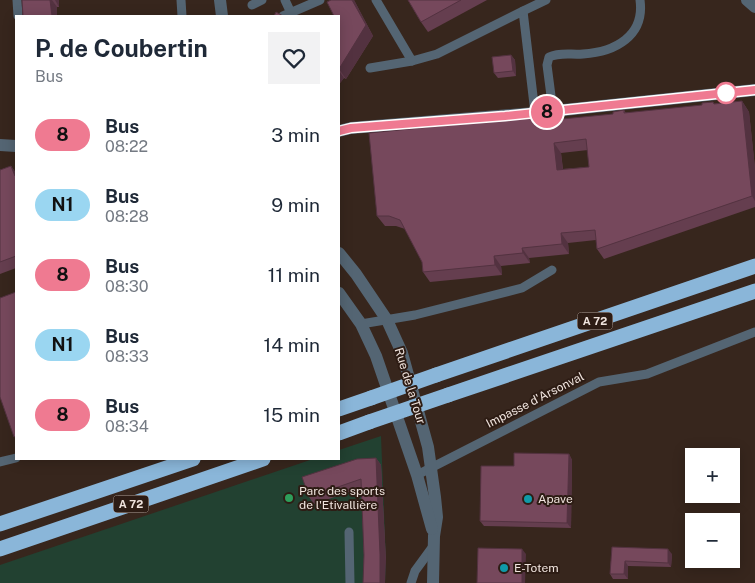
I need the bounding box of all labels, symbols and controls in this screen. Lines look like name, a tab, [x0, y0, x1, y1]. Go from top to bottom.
button: heart	[268, 32, 320, 84]
text: P. de Coubertin	[35, 34, 208, 62]
text: Bus	[35, 67, 63, 86]
unlabelled marker	[715, 82, 737, 104]
line badge: 8	[531, 96, 563, 128]
text: 8	[541, 101, 553, 122]
text: Bus	[105, 115, 139, 137]
text: 8	[56, 124, 69, 145]
text: 3 min	[271, 124, 320, 146]
text: 08:22	[105, 137, 148, 156]
text: Bus	[105, 185, 139, 207]
text: N1	[52, 194, 73, 215]
text: 9 min	[271, 194, 320, 216]
text: 08:28	[105, 207, 149, 226]
text: Bus	[105, 255, 139, 277]
text: 8	[56, 264, 69, 285]
text: 11 min	[268, 264, 320, 286]
text: 08:30	[105, 277, 148, 296]
road number: A 72	[578, 312, 612, 330]
text: Bus	[105, 325, 139, 347]
text: N1	[52, 334, 73, 355]
text: 14 min	[263, 334, 320, 356]
street label: Rue de la Tour	[392, 346, 428, 426]
text: 08:33	[105, 347, 149, 366]
street label: Impasse d'Arsonval	[484, 369, 587, 431]
text: Bus	[105, 395, 139, 417]
text: 8	[56, 404, 69, 425]
text: 15 min	[263, 404, 320, 426]
text: 08:34	[105, 417, 149, 436]
map controls	[685, 448, 740, 568]
button: +	[685, 448, 740, 503]
place label: Parc des sports de l'Etivallière	[299, 484, 385, 512]
marker: Parc des sports de l'Etivallière	[283, 492, 295, 504]
place label: Apave	[538, 492, 573, 506]
marker: Apave	[522, 493, 534, 505]
road number: A 72	[114, 496, 148, 512]
button: −	[685, 513, 740, 568]
place label: E-Totem	[514, 561, 559, 575]
marker: E-Totem	[498, 562, 510, 574]

